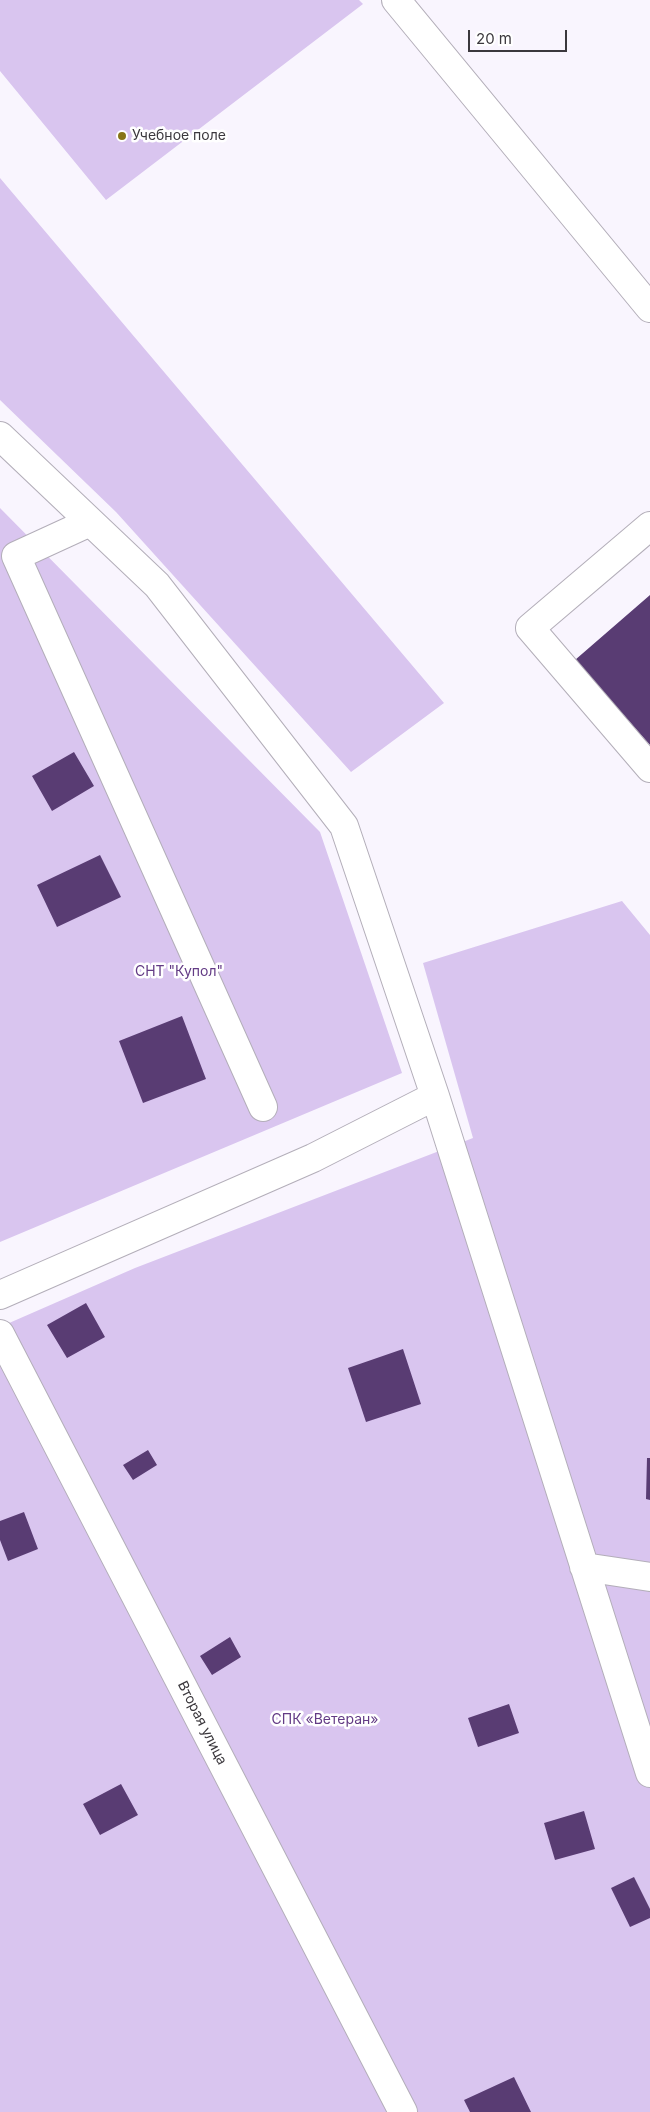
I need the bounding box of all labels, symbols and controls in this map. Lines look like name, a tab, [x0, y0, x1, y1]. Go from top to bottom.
scale bar	[470, 20, 569, 52]
text: 20 m	[476, 29, 512, 48]
place label: Учебное поле	[132, 128, 226, 144]
marker: Учебное поле	[116, 130, 128, 142]
park label: СНТ "Купол"	[135, 964, 223, 980]
street label: Вторая улица	[174, 1678, 230, 1768]
park label: СПК «Ветеран»	[272, 1712, 378, 1728]

